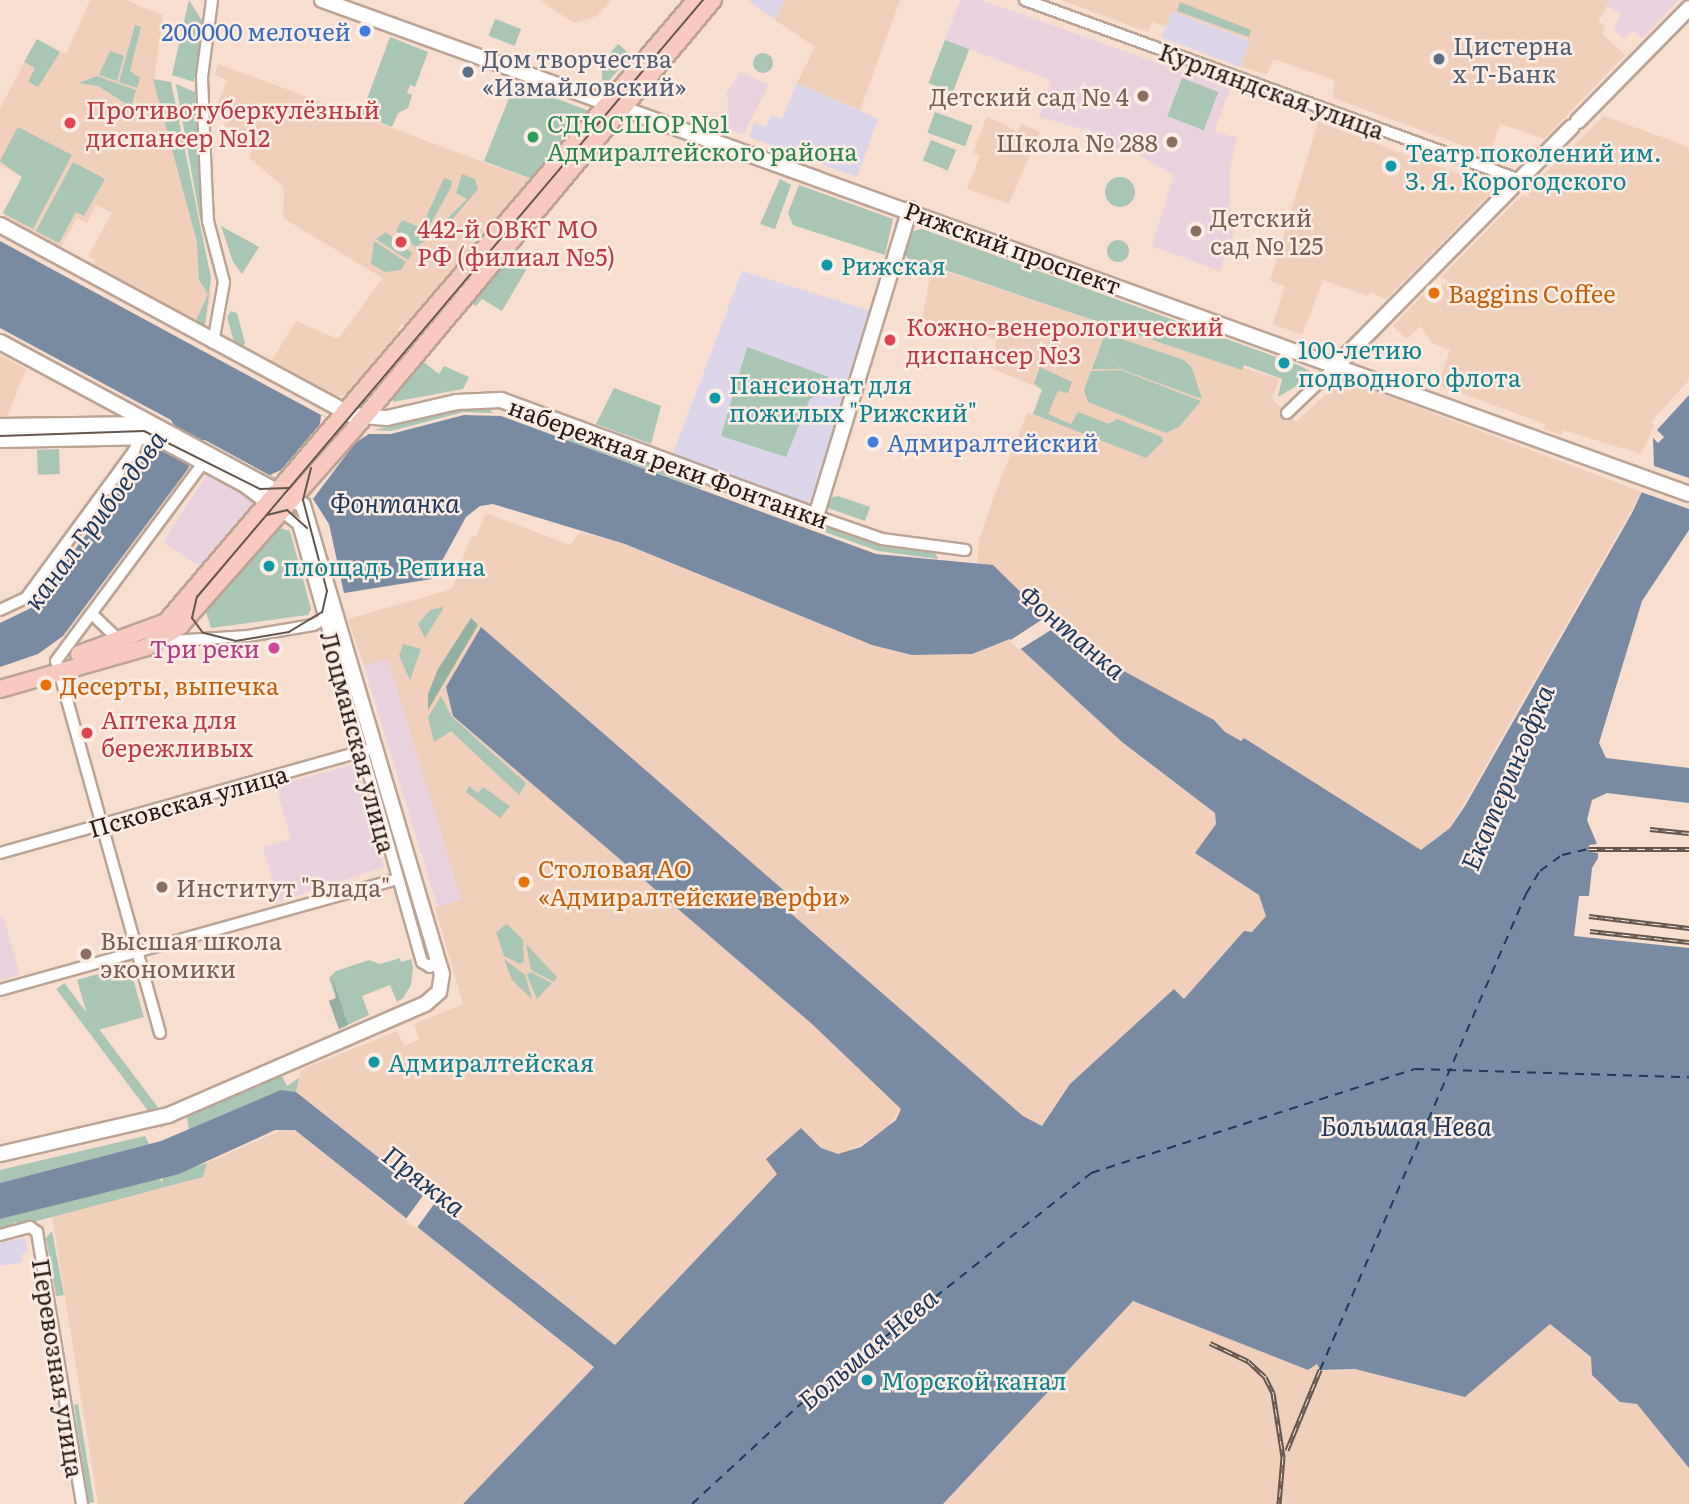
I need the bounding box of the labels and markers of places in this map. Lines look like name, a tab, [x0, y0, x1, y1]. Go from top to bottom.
place label: 200000 мелочей	[161, 17, 351, 45]
marker: 200000 мелочей	[357, 23, 373, 39]
place label: Цистерна х Т-Банк	[1453, 31, 1572, 87]
place label: Дом творчества «Измайловский»	[482, 44, 687, 100]
marker: Цистерна х Т-Банк	[1431, 51, 1447, 67]
marker: Дом творчества «Измайловский»	[460, 64, 476, 80]
place label: Детский сад № 4	[929, 82, 1129, 110]
marker: Детский сад № 4	[1135, 88, 1151, 104]
place label: Противотуберкулёзный диспансер №12	[86, 95, 380, 151]
place label: СДЮСШОР №1 Адмиралтейского района	[547, 109, 857, 165]
marker: Противотуберкулёзный диспансер №12	[60, 113, 80, 133]
place label: Школа № 288	[996, 128, 1158, 156]
marker: СДЮСШОР №1 Адмиралтейского района	[525, 129, 541, 145]
marker: Школа № 288	[1164, 134, 1180, 150]
place label: Театр поколений им. З. Я. Корогодского	[1405, 138, 1662, 194]
marker: Театр поколений им. З. Я. Корогодского	[1383, 158, 1399, 174]
place label: Детский сад № 125	[1210, 203, 1323, 259]
place label: 442-й ОВКГ МО РФ (филиал №5)	[417, 214, 615, 270]
marker: Детский сад № 125	[1188, 223, 1204, 239]
marker: 442-й ОВКГ МО РФ (филиал №5)	[391, 232, 411, 252]
place label: Рижская	[841, 251, 946, 279]
marker: Рижская	[819, 257, 835, 273]
place label: Baggins Coffee	[1448, 279, 1616, 307]
marker: Baggins Coffee	[1426, 285, 1442, 301]
place label: Кожно-венерологический диспансер №3	[906, 312, 1224, 368]
marker: Кожно-венерологический диспансер №3	[880, 330, 900, 350]
place label: 100-летию подводного флота	[1298, 335, 1521, 391]
marker: 100-летию подводного флота	[1276, 355, 1292, 371]
place label: Пансионат для пожилых "Рижский"	[729, 370, 977, 426]
marker: Пансионат для пожилых "Рижский"	[707, 390, 723, 406]
place label: Адмиралтейский	[887, 428, 1098, 456]
marker: Адмиралтейский	[865, 434, 881, 450]
place label: площадь Репина	[283, 552, 486, 580]
marker: площадь Репина	[261, 558, 277, 574]
place label: Три реки	[149, 634, 260, 662]
marker: Три реки	[266, 640, 282, 656]
place label: Десерты, выпечка	[60, 671, 279, 699]
marker: Десерты, выпечка	[38, 677, 54, 693]
place label: Аптека для бережливых	[101, 705, 253, 761]
marker: Аптека для бережливых	[79, 725, 95, 741]
place label: Столовая АО «Адмиралтейские верфи»	[538, 854, 850, 910]
place label: Институт "Влада"	[176, 873, 390, 901]
marker: Столовая АО «Адмиралтейские верфи»	[516, 874, 532, 890]
marker: Институт "Влада"	[154, 879, 170, 895]
place label: Высшая школа экономики	[100, 926, 282, 982]
marker: Высшая школа экономики	[78, 946, 94, 962]
place label: Адмиралтейская	[388, 1048, 594, 1076]
marker: Адмиралтейская	[366, 1054, 382, 1070]
place label: Морской канал	[881, 1366, 1067, 1394]
marker: Морской канал	[859, 1372, 875, 1388]

